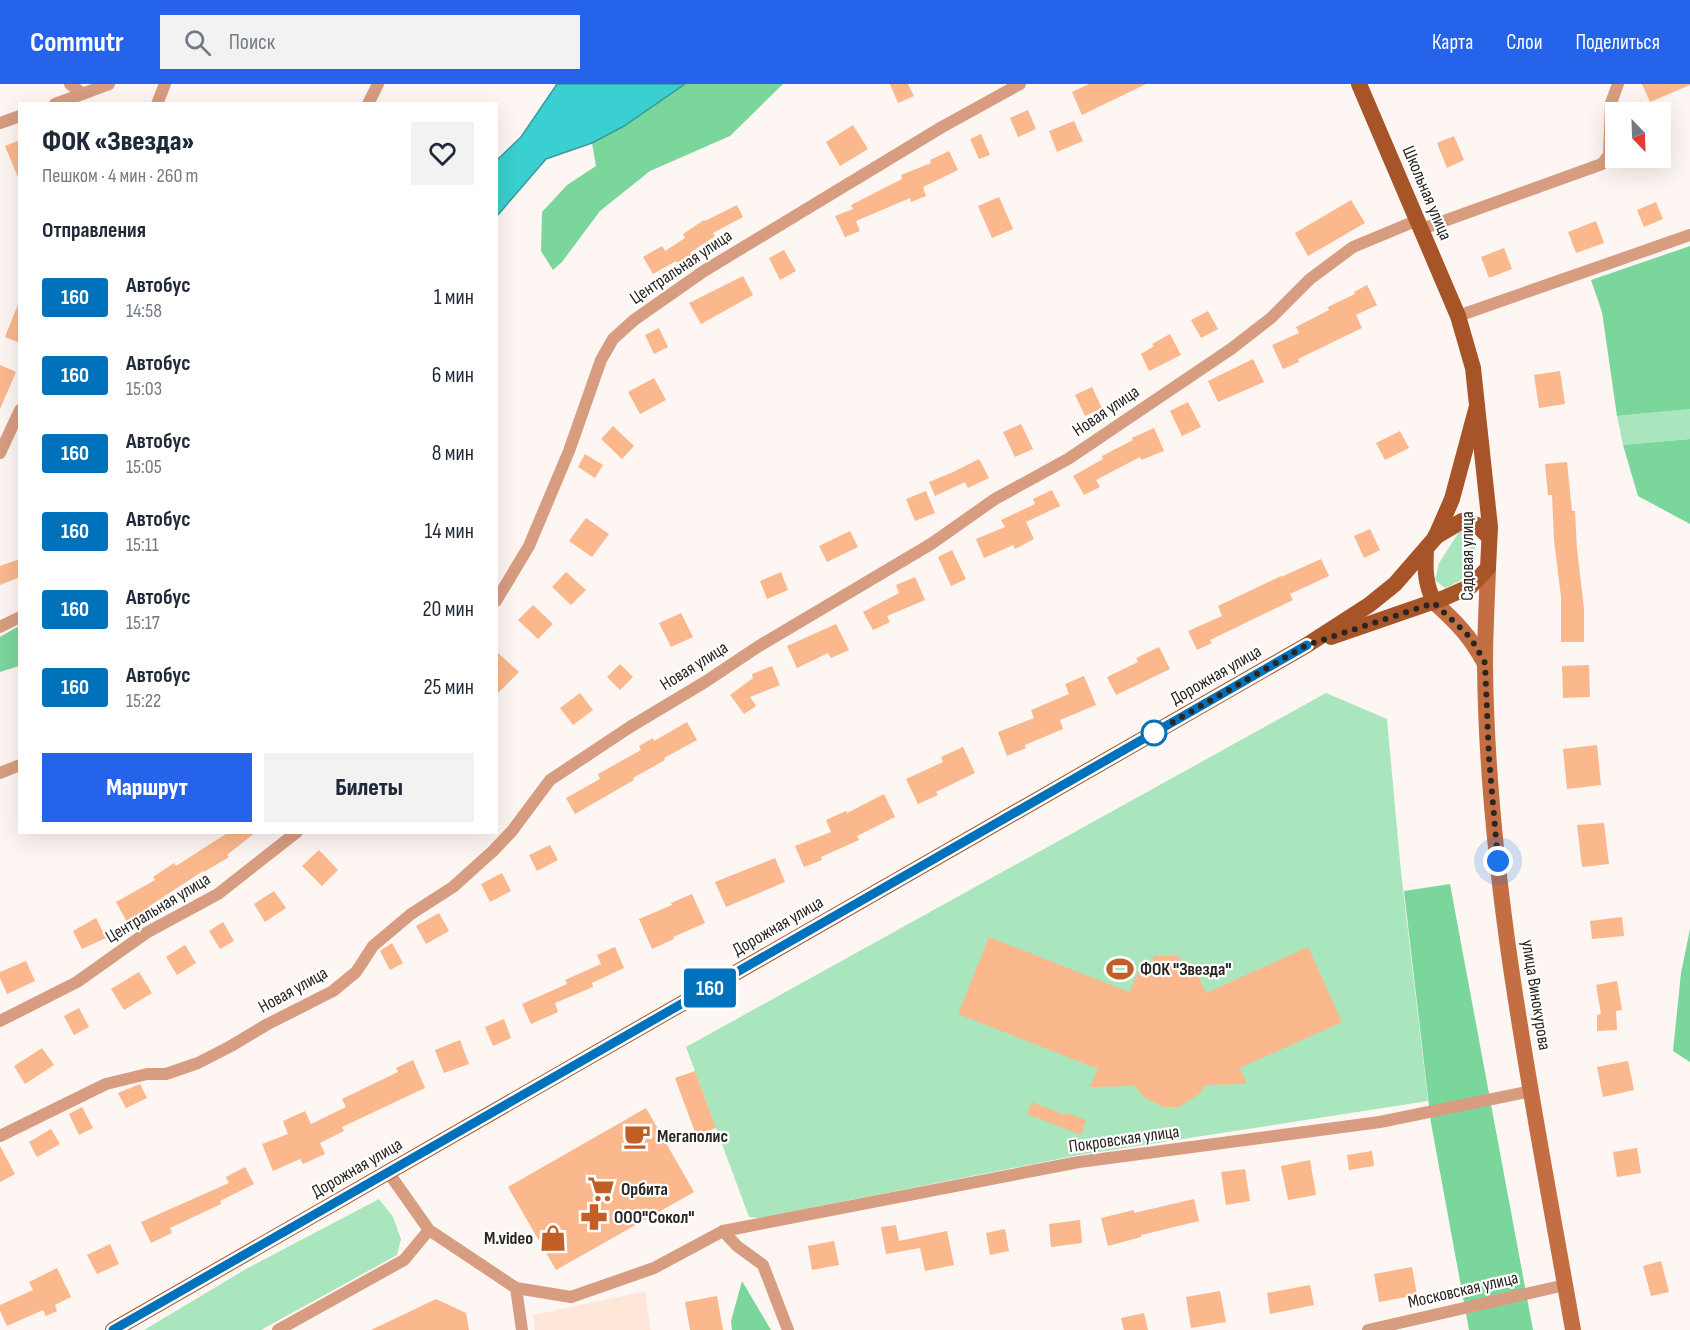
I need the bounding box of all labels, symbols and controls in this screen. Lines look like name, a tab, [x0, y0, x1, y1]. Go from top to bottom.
search box	[160, 15, 580, 69]
text: Commutr	[30, 26, 124, 59]
icon: search	[181, 26, 214, 59]
text: Поиск	[229, 29, 275, 56]
text: Карта	[1432, 30, 1473, 55]
text: Слои	[1506, 30, 1542, 55]
text: Поделиться	[1575, 30, 1660, 55]
north arrow	[1605, 102, 1671, 168]
map controls	[1605, 102, 1671, 168]
button: heart	[411, 122, 474, 185]
text: ФОК «Звезда»	[42, 125, 194, 158]
street label: Школьная улица	[1398, 143, 1456, 243]
text: Пешком · 4 мин · 260 m	[42, 164, 198, 188]
text: Отправления	[42, 217, 146, 244]
street label: Центральная улица	[626, 225, 736, 309]
text: Автобус	[126, 272, 191, 299]
text: 1 мин	[434, 284, 474, 311]
text: 160	[61, 285, 89, 310]
text: 14:58	[126, 299, 162, 323]
text: Автобус	[126, 350, 191, 377]
text: 6 мин	[432, 362, 474, 389]
text: 160	[61, 363, 89, 388]
text: 15:03	[126, 377, 162, 401]
street label: Новая улица	[1069, 381, 1143, 441]
text: Автобус	[126, 428, 191, 455]
text: 8 мин	[432, 440, 474, 467]
text: 160	[61, 441, 89, 466]
text: 15:05	[126, 455, 162, 479]
text: Автобус	[126, 506, 191, 533]
street label: Садовая улица	[1457, 511, 1478, 601]
text: 14 мин	[424, 518, 474, 545]
text: 160	[61, 519, 89, 544]
text: 15:11	[126, 533, 159, 557]
text: Автобус	[126, 584, 191, 611]
text: 20 мин	[422, 596, 474, 623]
text: 160	[61, 597, 89, 622]
text: 15:17	[126, 611, 160, 635]
street label: Новая улица	[656, 637, 732, 695]
street label: Дорожная улица	[1167, 641, 1265, 709]
text: Автобус	[126, 662, 191, 689]
text: 25 мин	[423, 674, 474, 701]
text: 160	[61, 675, 89, 700]
text: 15:22	[126, 689, 161, 713]
unlabelled marker	[1141, 720, 1167, 746]
button: Маршрут	[42, 753, 252, 822]
button: Билеты	[264, 753, 474, 822]
your location	[1483, 846, 1513, 876]
street label: Центральная улица	[102, 868, 214, 947]
street label: Дорожная улица	[729, 892, 827, 960]
street label: улица Винокурова	[1517, 938, 1555, 1052]
sports icon: ФОК "Звезда"	[1105, 954, 1135, 984]
place label: ФОК "Звезда"	[1140, 959, 1231, 980]
street label: Новая улица	[255, 962, 331, 1018]
line badge: 160	[676, 968, 744, 1008]
text: 160	[696, 976, 724, 1001]
cafe icon: Мегаполис	[622, 1121, 652, 1151]
street label: Покровская улица	[1067, 1121, 1181, 1157]
place label: Мегаполис	[657, 1126, 728, 1147]
street label: Дорожная улица	[308, 1134, 406, 1202]
supermarket icon: Орбита	[586, 1174, 616, 1204]
place label: Орбита	[621, 1179, 668, 1200]
pharmacy icon: ООО"Сокол"	[579, 1202, 609, 1232]
place label: ООО"Сокол"	[614, 1207, 694, 1228]
shop icon: M.video	[538, 1223, 568, 1253]
place label: M.video	[484, 1228, 533, 1249]
street label: Московская улица	[1406, 1267, 1520, 1313]

